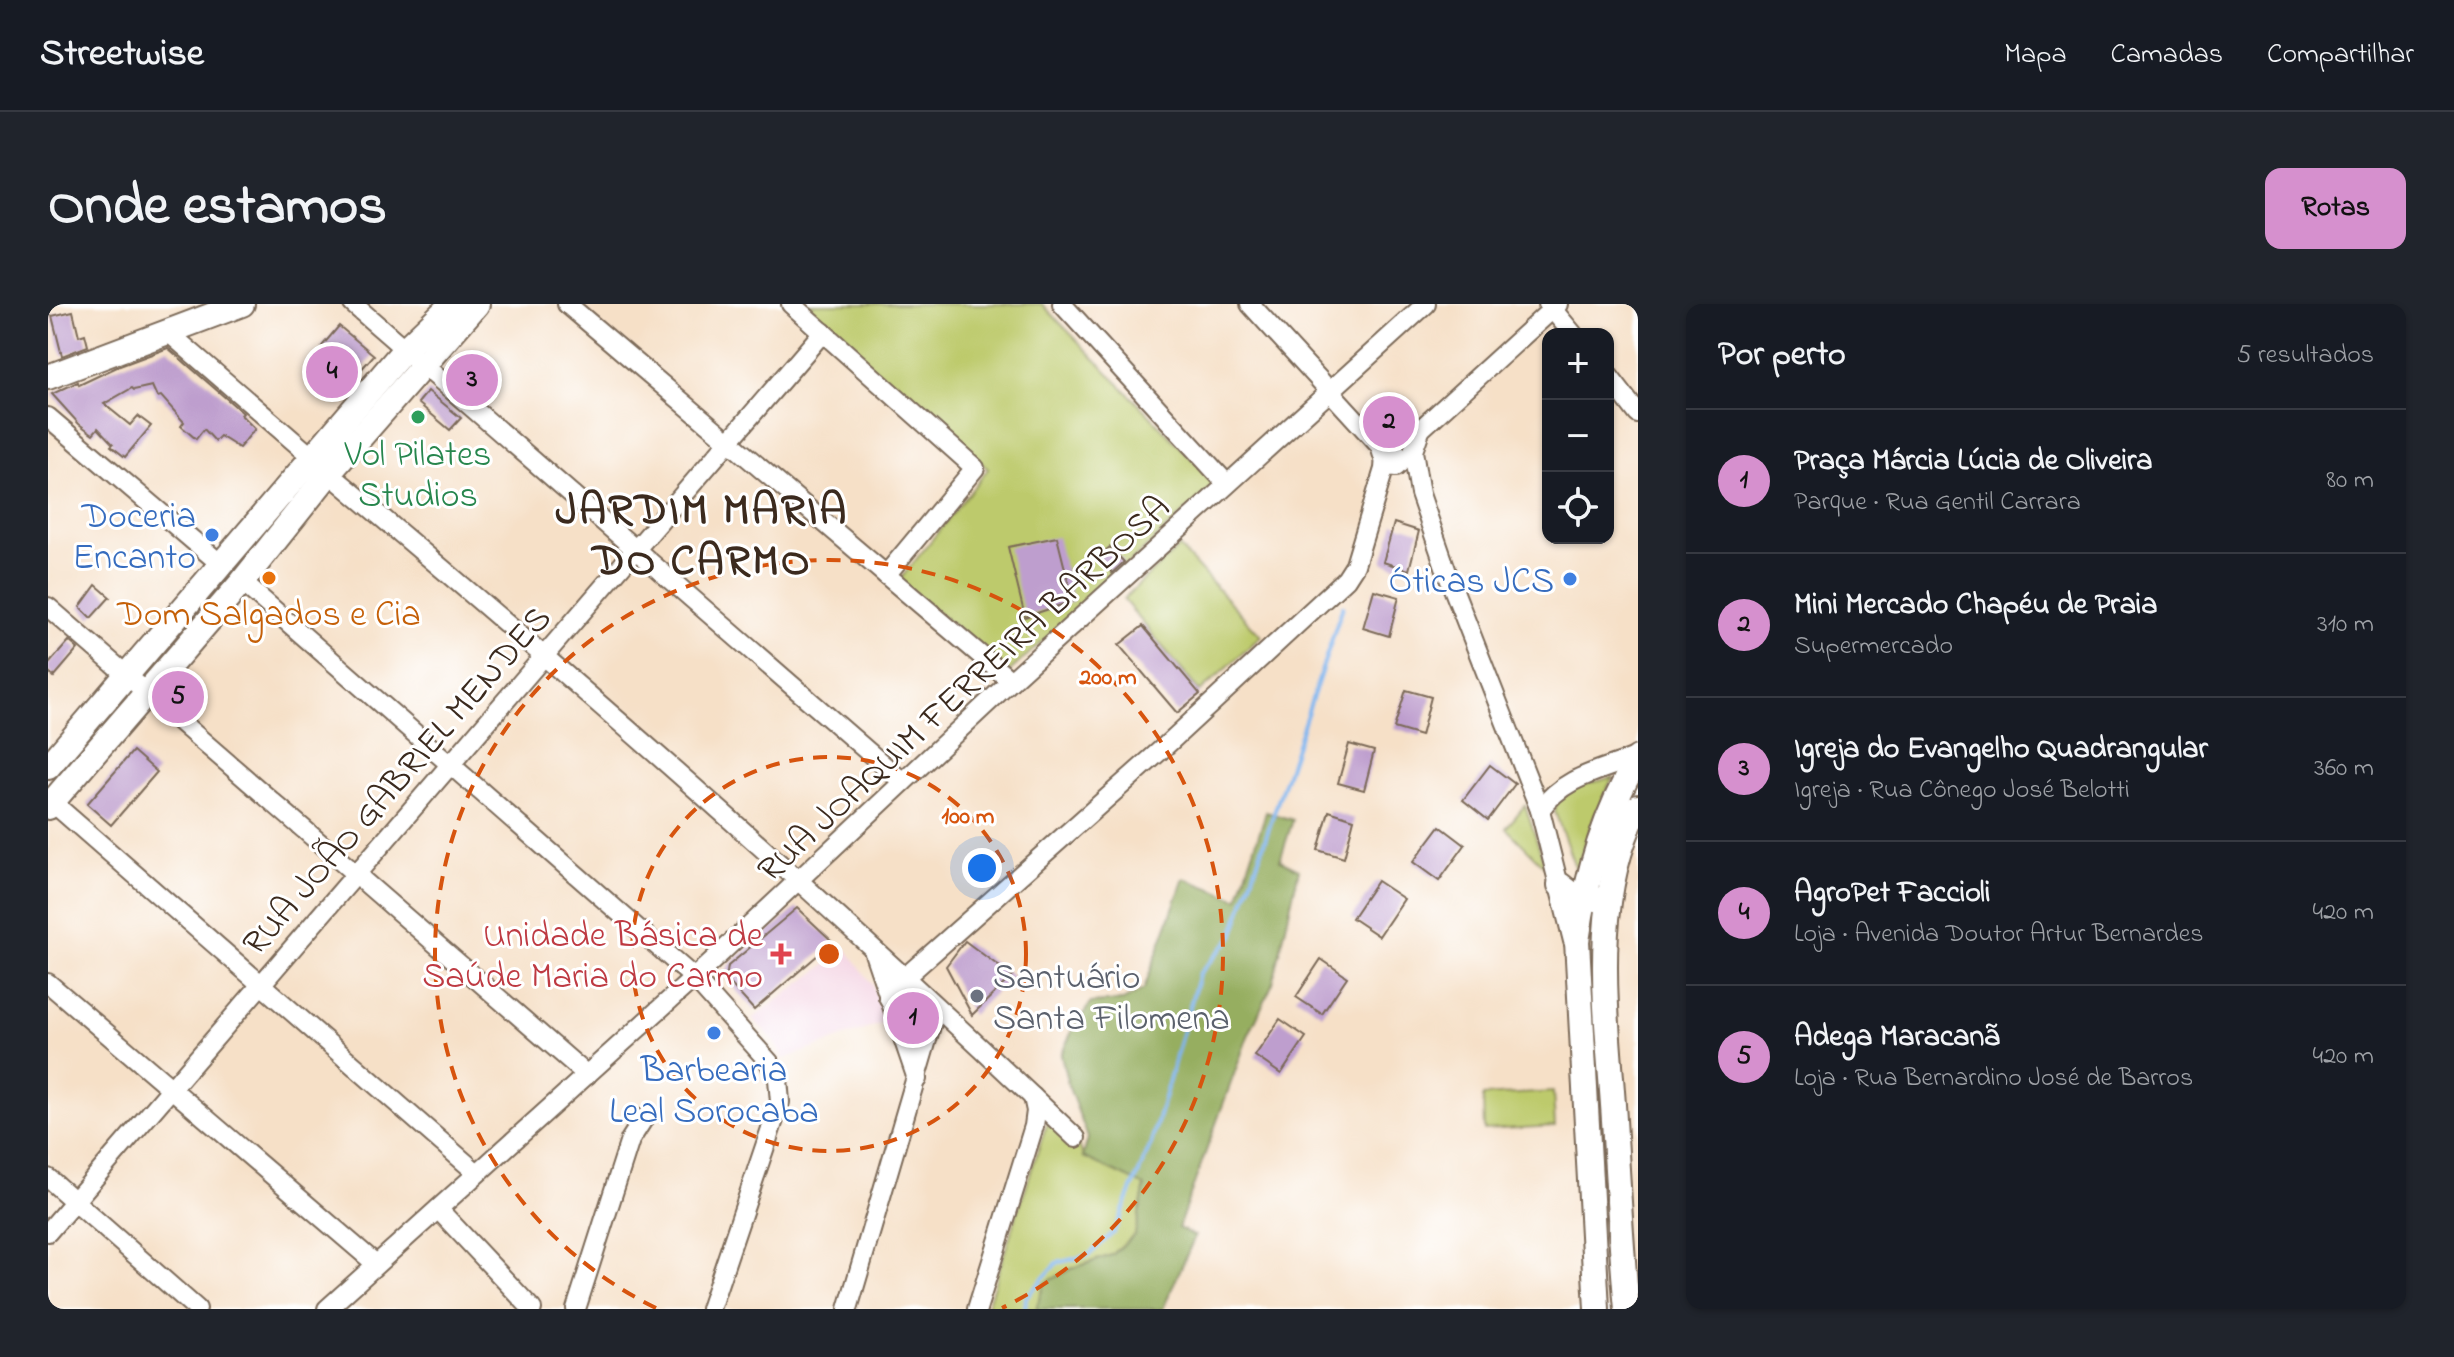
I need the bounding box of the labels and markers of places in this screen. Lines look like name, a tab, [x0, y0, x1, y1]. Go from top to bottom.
pin: 4	[306, 342, 358, 402]
pin: 3	[446, 350, 498, 410]
pin: 2	[1363, 392, 1415, 452]
marker: Vol Pilates Studios	[409, 408, 427, 426]
place label: Vol Pilates Studios	[344, 430, 491, 524]
place label: Doceria Encanto	[72, 492, 196, 586]
marker: Doceria Encanto	[203, 526, 221, 544]
place label: Óticas JCS	[1389, 557, 1554, 610]
marker: Dom Salgados e Cia	[260, 569, 278, 587]
marker: Óticas JCS	[1561, 570, 1579, 588]
place label: Dom Salgados e Cia	[116, 590, 421, 643]
pin: 5	[152, 667, 204, 727]
place label: Unidade Básica de Saúde Maria do Carmo	[422, 911, 764, 1005]
centre of rings	[815, 940, 843, 968]
marker: Unidade Básica de Saúde Maria do Carmo	[770, 943, 792, 965]
place label: Santuário Santa Filomena	[993, 953, 1230, 1047]
marker: Santuário Santa Filomena	[968, 987, 986, 1005]
pin: 1	[887, 988, 939, 1048]
marker: Barbearia Leal Sorocaba	[705, 1024, 723, 1042]
place label: Barbearia Leal Sorocaba	[609, 1046, 819, 1140]

